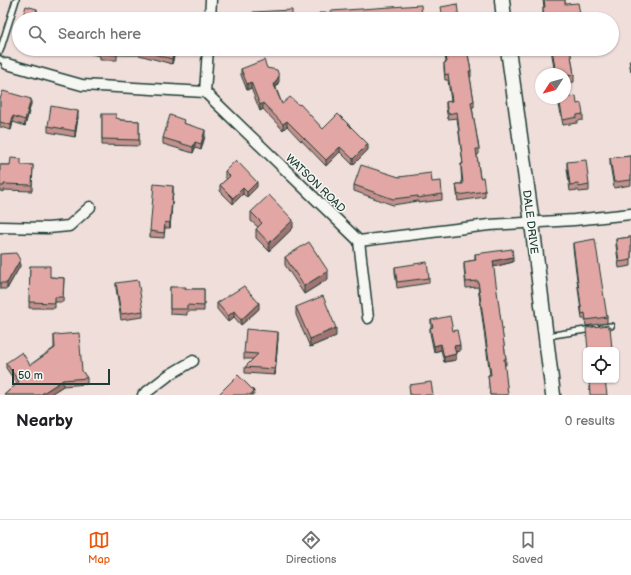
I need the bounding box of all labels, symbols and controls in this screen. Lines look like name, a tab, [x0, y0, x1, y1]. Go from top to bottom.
search box	[12, 12, 619, 56]
icon: search	[26, 23, 48, 45]
text: Search here	[58, 25, 141, 44]
north arrow	[535, 68, 571, 104]
street label: WATSON ROAD	[283, 151, 348, 215]
street label: DALE DRIVE	[520, 189, 541, 255]
map controls	[583, 347, 619, 383]
button: locate	[583, 347, 619, 383]
scale bar	[12, 367, 110, 386]
text: 50 m	[18, 369, 43, 382]
text: Nearby	[16, 411, 73, 431]
text: 0 results	[565, 413, 615, 429]
tab: Map	[88, 529, 110, 566]
tab: Directions	[286, 529, 336, 566]
tab: Saved	[512, 529, 543, 566]

